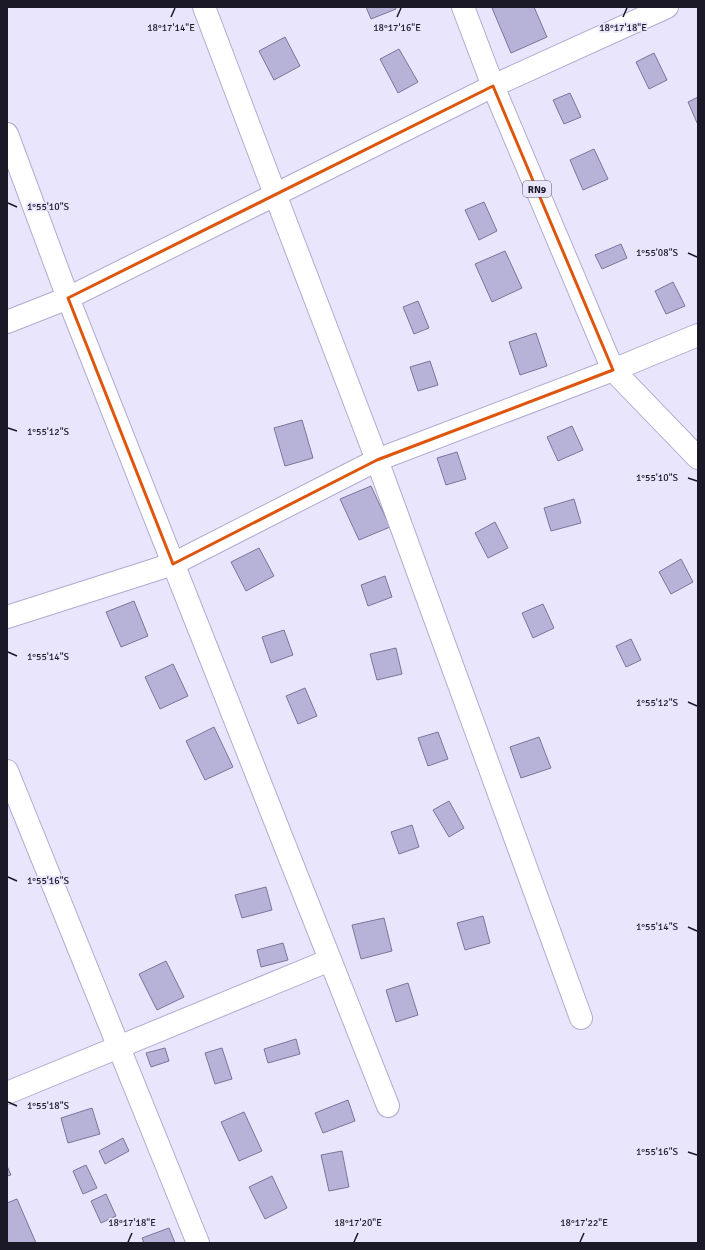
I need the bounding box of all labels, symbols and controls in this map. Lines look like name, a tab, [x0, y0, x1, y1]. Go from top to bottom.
text: 18°17'14"E	[147, 22, 195, 34]
text: 18°17'16"E	[373, 22, 421, 34]
text: 18°17'18"E	[599, 22, 647, 34]
road number: RN9	[523, 181, 551, 197]
text: 1°55'10"S	[27, 201, 70, 213]
text: 1°55'08"S	[636, 247, 679, 259]
text: 1°55'12"S	[27, 426, 70, 438]
text: 1°55'10"S	[636, 472, 679, 484]
text: 1°55'14"S	[27, 651, 70, 663]
text: 1°55'12"S	[636, 697, 679, 709]
text: 1°55'16"S	[27, 875, 70, 887]
text: 1°55'14"S	[636, 921, 679, 933]
text: 1°55'18"S	[27, 1100, 70, 1112]
text: 1°55'16"S	[636, 1146, 679, 1158]
text: 18°17'18"E	[108, 1217, 156, 1229]
text: 18°17'20"E	[334, 1217, 382, 1229]
text: 18°17'22"E	[560, 1217, 608, 1229]

